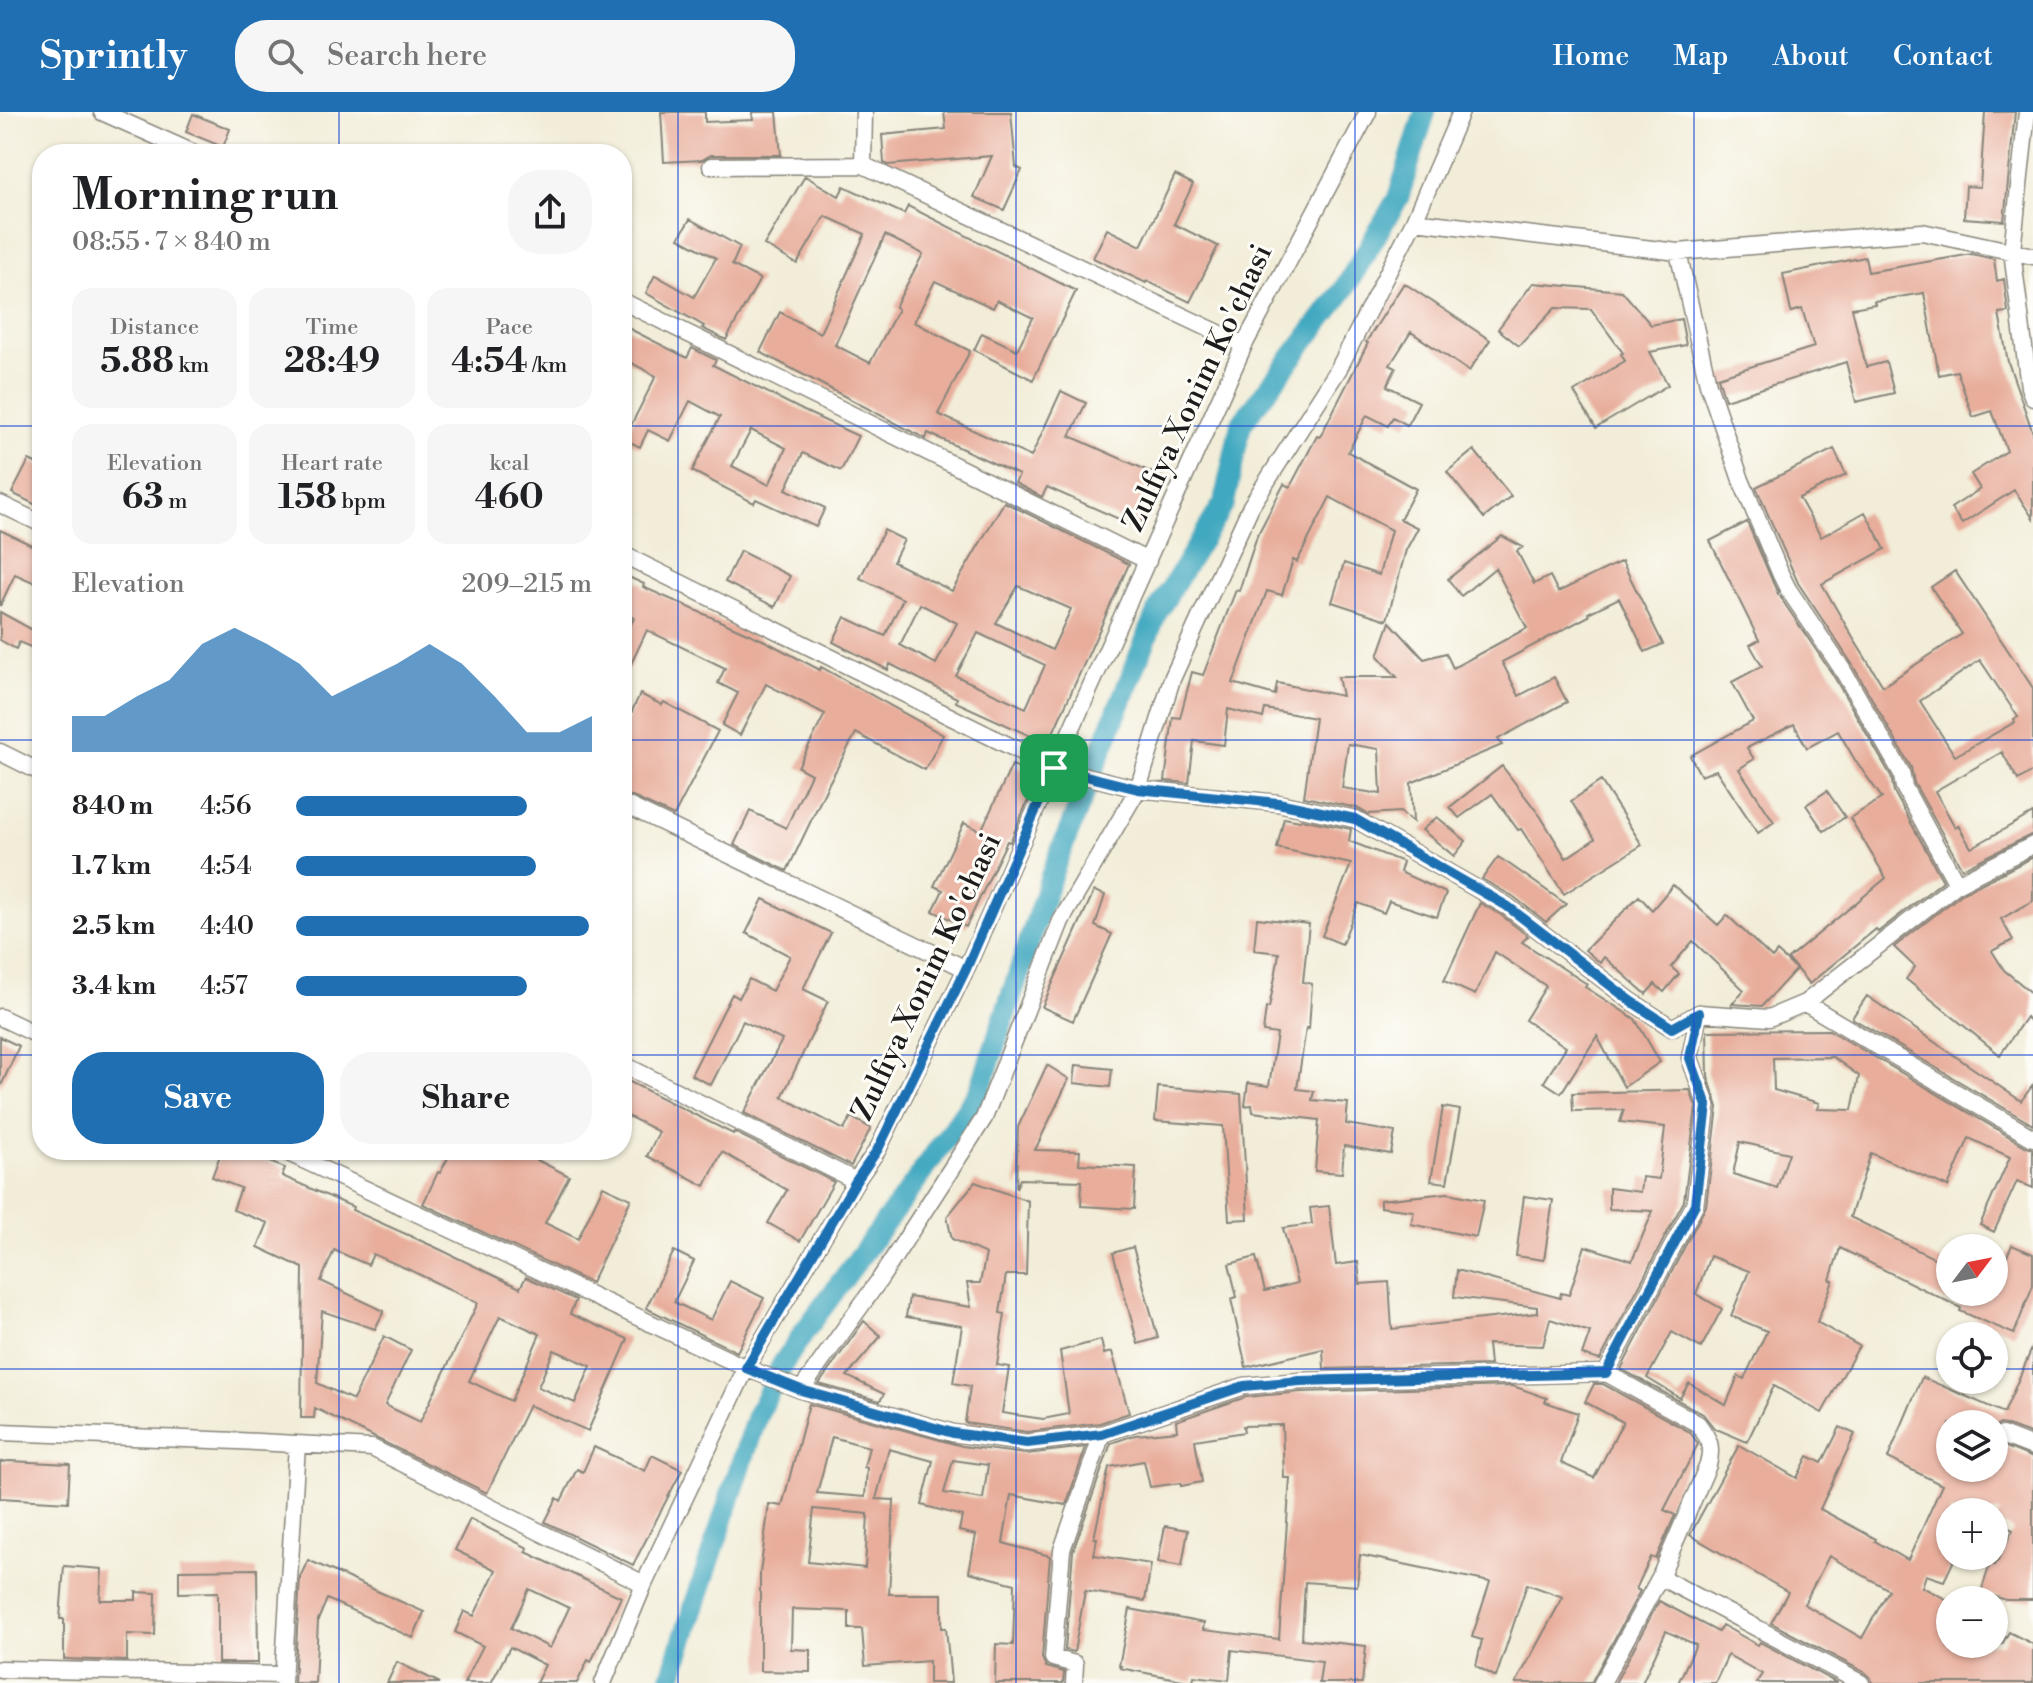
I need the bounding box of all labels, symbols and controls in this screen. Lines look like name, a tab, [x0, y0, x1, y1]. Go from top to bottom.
search box	[235, 20, 795, 92]
text: Sprintly	[40, 33, 187, 80]
icon: search	[263, 34, 307, 78]
text: Search here	[327, 37, 487, 75]
text: Home	[1553, 39, 1629, 74]
text: Map	[1673, 39, 1728, 74]
text: About	[1772, 39, 1849, 74]
text: Contact	[1893, 39, 1993, 74]
text: Morning run	[72, 168, 338, 223]
button: share	[508, 170, 592, 254]
text: 08:55 · 7 × 840 m	[72, 226, 271, 258]
street label: Zulfiya Xonim Ko'chasi	[1115, 238, 1281, 538]
text: Distance	[110, 314, 199, 341]
text: Time	[306, 314, 358, 341]
text: Pace	[486, 314, 533, 341]
text: 5.88	[100, 341, 174, 383]
text: 28:49	[284, 341, 380, 383]
text: 4:54	[451, 341, 528, 383]
text: km	[174, 352, 209, 379]
text: /km	[528, 352, 567, 379]
text: Elevation	[107, 450, 202, 477]
text: Heart rate	[281, 450, 383, 477]
text: kcal	[489, 450, 529, 477]
text: 63	[122, 477, 164, 519]
text: 158	[278, 477, 337, 519]
text: 460	[475, 477, 544, 519]
text: m	[164, 488, 188, 515]
text: bpm	[337, 488, 386, 515]
text: Elevation	[72, 568, 185, 600]
text: 209–215 m	[461, 568, 592, 600]
pin	[1020, 734, 1088, 802]
icon: arrive	[1032, 746, 1076, 790]
text: 840 m	[72, 790, 153, 822]
text: 4:56	[200, 790, 251, 822]
street label: Zulfiya Xonim Ko'chasi	[844, 827, 1010, 1127]
text: 1.7 km	[72, 850, 151, 882]
text: 4:54	[200, 850, 252, 882]
text: 2.5 km	[72, 910, 155, 942]
text: 4:40	[200, 910, 254, 942]
text: 3.4 km	[72, 970, 156, 1002]
text: 4:57	[200, 970, 248, 1002]
button: Save	[72, 1052, 324, 1144]
button: Share	[340, 1052, 592, 1144]
north arrow	[1936, 1234, 2008, 1306]
map controls	[1936, 1234, 2008, 1658]
button: locate	[1936, 1322, 2008, 1394]
button: layers	[1936, 1410, 2008, 1482]
button: +	[1936, 1498, 2008, 1570]
button: −	[1936, 1586, 2008, 1658]

